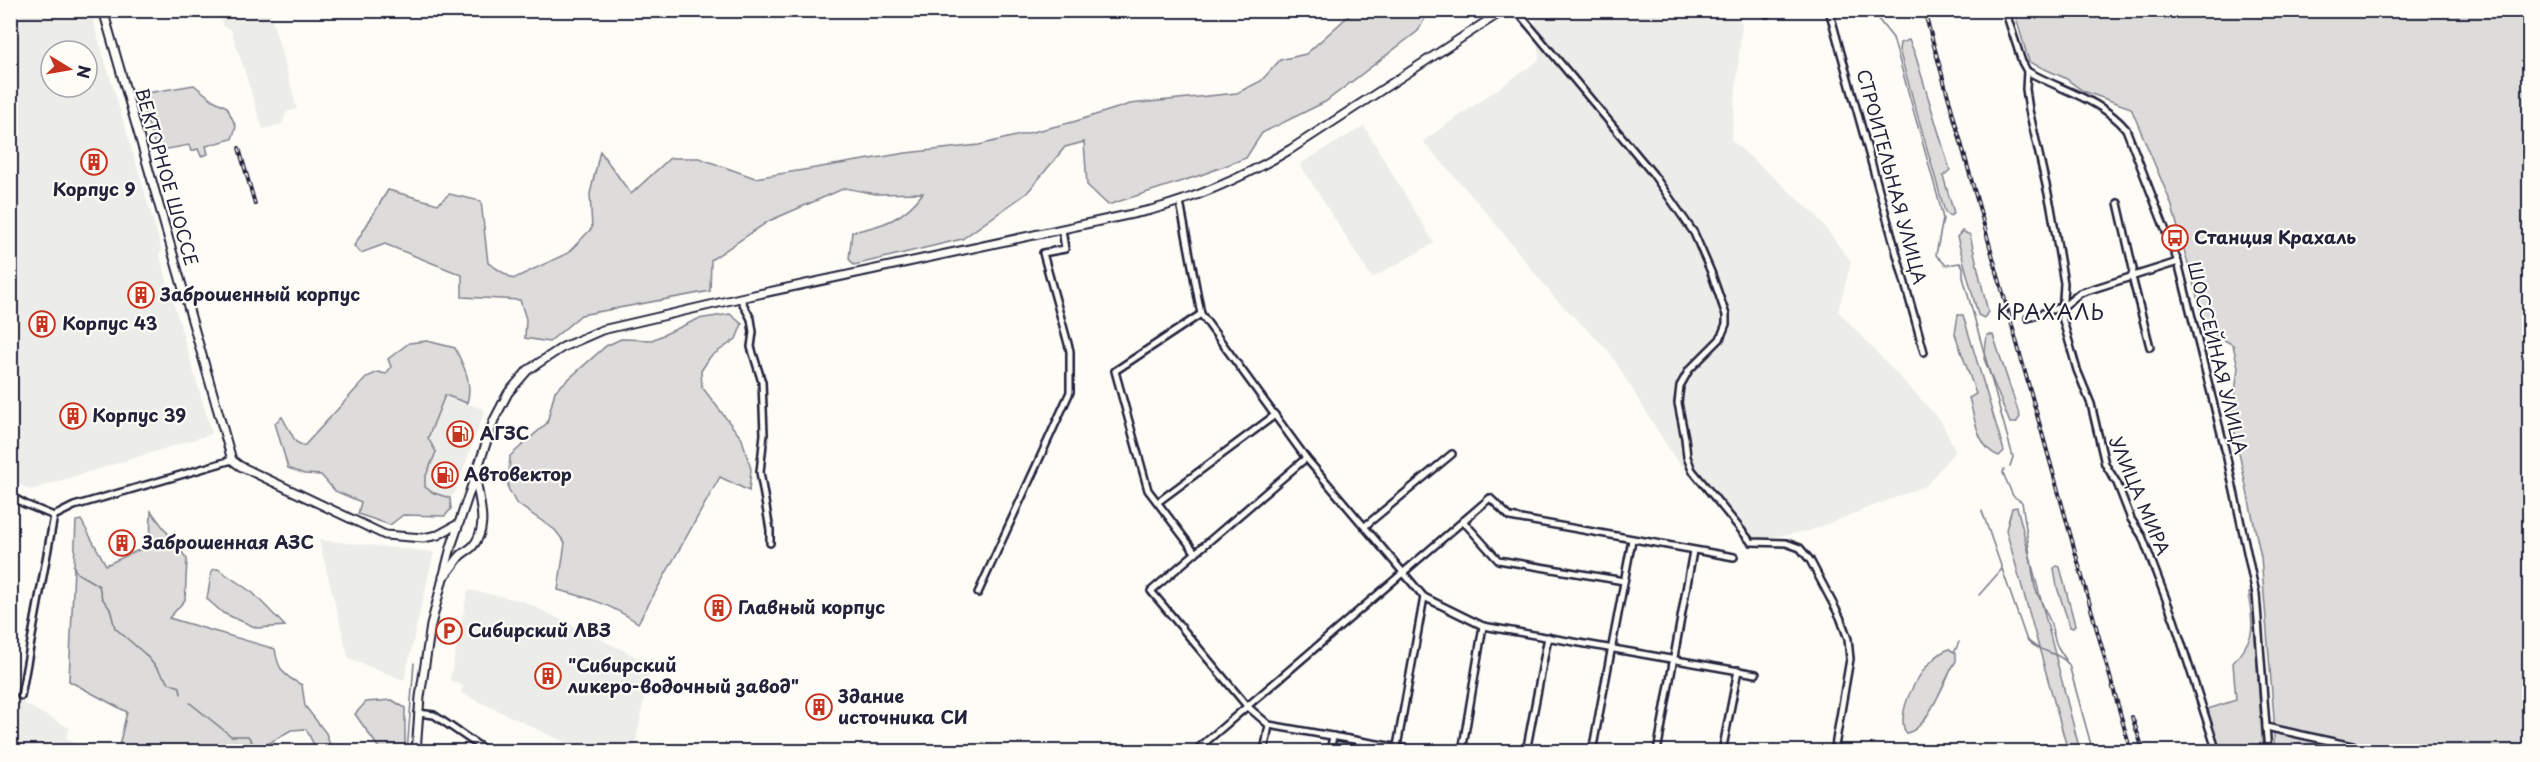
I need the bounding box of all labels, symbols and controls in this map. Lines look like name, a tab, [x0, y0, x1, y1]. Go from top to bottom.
north arrow	[39, 39, 99, 99]
text: N	[72, 64, 98, 81]
street label: СТРОИТЕЛЬНАЯ УЛИЦА	[1851, 66, 1934, 287]
street label: ВЕКТОРНОЕ ШОССЕ	[129, 84, 206, 269]
building icon: Корпус 9	[79, 147, 109, 177]
place label: Корпус 9	[53, 175, 135, 202]
bus stop icon: Станция Крахаль	[2160, 223, 2190, 253]
place label: Станция Крахаль	[2194, 223, 2356, 250]
street label: ШОССЕЙНАЯ УЛИЦА	[2181, 259, 2256, 457]
building icon: Заброшенный корпус	[126, 280, 156, 310]
place label: Заброшенный корпус	[159, 280, 360, 307]
district label: КРАХАЛЬ	[1996, 295, 2106, 327]
building icon: Корпус 43	[27, 309, 57, 339]
place label: Корпус 43	[62, 309, 158, 336]
building icon: Корпус 39	[58, 401, 88, 431]
place label: Корпус 39	[92, 401, 186, 428]
fuel station icon: АГЗС	[445, 419, 475, 449]
place label: АГЗС	[480, 419, 529, 446]
street label: УЛИЦА МИРА	[2103, 432, 2178, 559]
fuel station icon: Автовектор	[430, 460, 460, 490]
place label: Автовектор	[464, 460, 572, 487]
building icon: Заброшенная АЗС	[107, 528, 137, 558]
place label: Заброшенная АЗС	[141, 528, 314, 555]
building icon: Главный корпус	[703, 593, 733, 623]
place label: Главный корпус	[738, 593, 885, 620]
parking icon: Сибирский ЛВЗ	[434, 616, 464, 646]
place label: Сибирский ЛВЗ	[468, 616, 611, 643]
place label: "Сибирский ликеро-водочный завод"	[567, 651, 799, 699]
building icon: "Сибирский ликеро-водочный завод"	[533, 661, 563, 691]
place label: Здание источника СИ	[837, 682, 968, 730]
building icon: Здание источника СИ	[804, 692, 834, 722]

